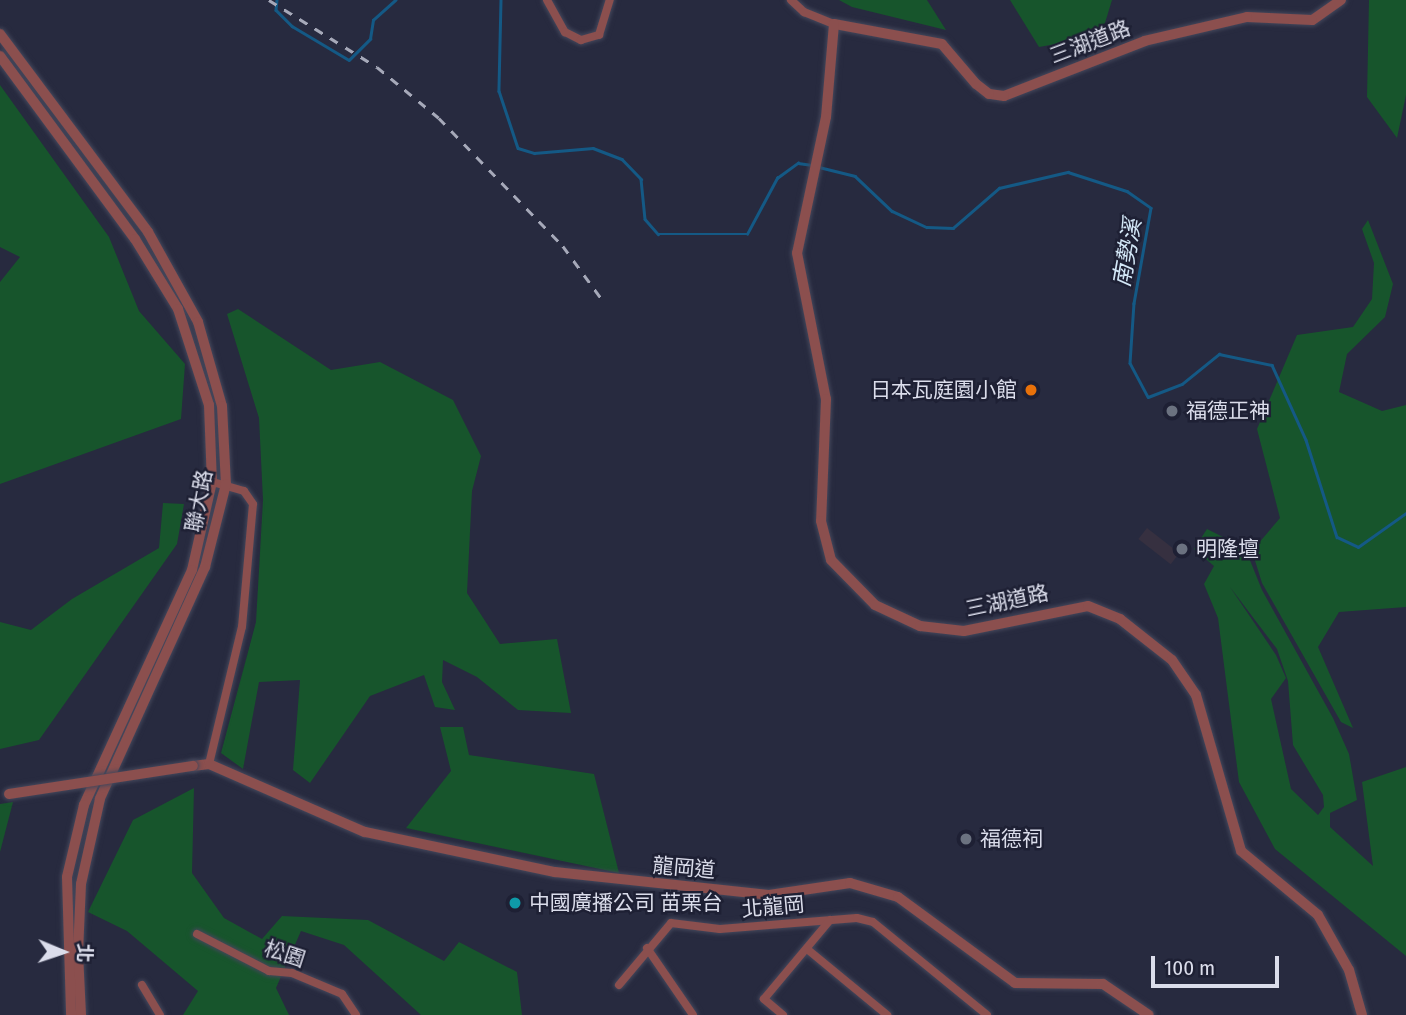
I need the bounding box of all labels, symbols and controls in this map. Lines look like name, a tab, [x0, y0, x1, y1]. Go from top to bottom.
street label: 三湖道路	[1046, 15, 1134, 69]
water label: 南勢溪	[1107, 217, 1147, 289]
place label: 日本瓦庭園小館	[870, 377, 1017, 403]
marker: 日本瓦庭園小館	[1023, 382, 1039, 398]
place label: 福德正神	[1186, 398, 1270, 424]
marker: 福德正神	[1164, 403, 1180, 419]
street label: 聯大路	[181, 468, 217, 534]
place label: 明隆壇	[1196, 536, 1259, 562]
marker: 明隆壇	[1174, 541, 1190, 557]
street label: 三湖道路	[963, 580, 1051, 622]
place label: 福德祠	[980, 826, 1043, 852]
marker: 福德祠	[958, 831, 974, 847]
street label: 龍岡道	[652, 853, 716, 883]
place label: 中國廣播公司 苗栗台	[529, 890, 723, 916]
street label: 北龍岡	[741, 892, 805, 922]
marker: 中國廣播公司 苗栗台	[507, 895, 523, 911]
north arrow	[28, 917, 98, 987]
street label: 松園	[261, 936, 309, 972]
scale bar	[1154, 942, 1282, 986]
text: 北	[73, 943, 96, 963]
text: 100 m	[1164, 955, 1215, 981]

